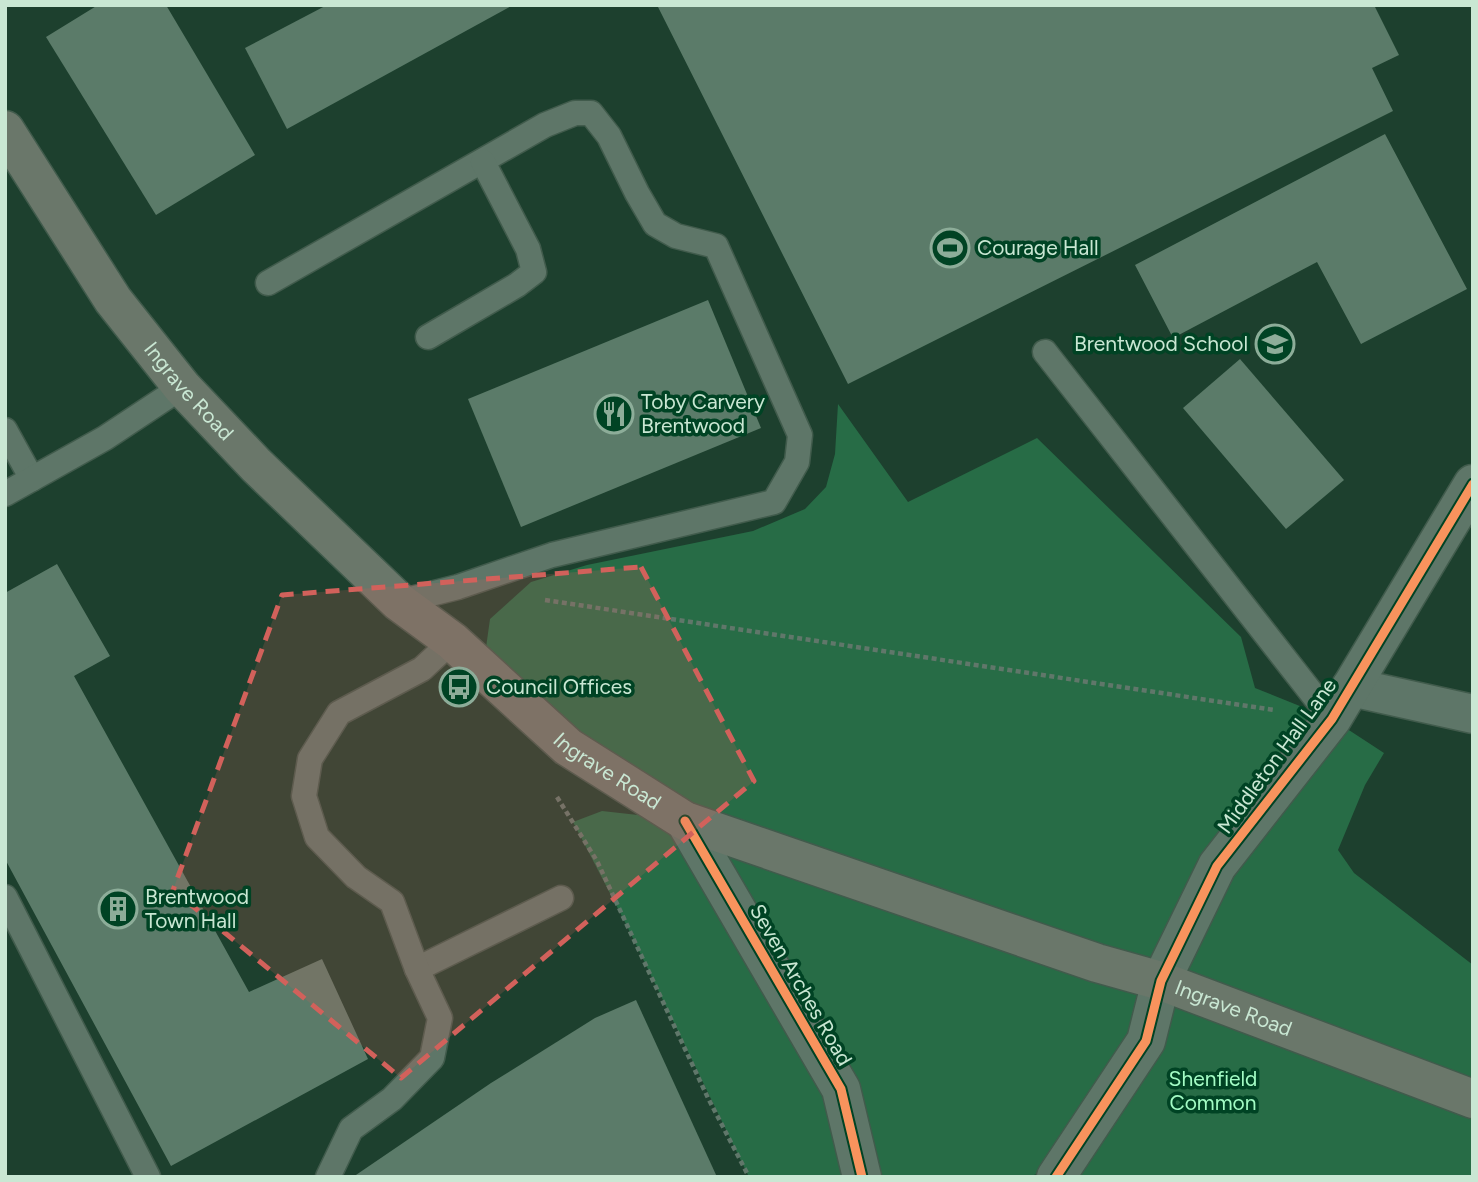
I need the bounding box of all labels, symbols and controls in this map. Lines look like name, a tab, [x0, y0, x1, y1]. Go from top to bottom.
sports icon: Courage Hall	[929, 227, 971, 269]
place label: Courage Hall	[977, 235, 1099, 260]
school or university icon: Brentwood School	[1254, 323, 1296, 365]
place label: Brentwood School	[1074, 331, 1248, 356]
street label: Ingrave Road	[139, 337, 239, 445]
place label: Toby Carvery Brentwood	[641, 389, 765, 438]
restaurant icon: Toby Carvery Brentwood	[593, 393, 635, 435]
bus stop icon: Council Offices	[438, 666, 480, 708]
street label: Middleton Hall Lane	[1212, 673, 1341, 838]
place label: Council Offices	[486, 674, 632, 699]
street label: Ingrave Road	[548, 727, 666, 815]
place label: Brentwood Town Hall	[145, 884, 249, 933]
building icon: Brentwood Town Hall	[97, 888, 139, 930]
street label: Seven Arches Road	[745, 900, 858, 1070]
street label: Ingrave Road	[1172, 974, 1296, 1041]
park label: Shenfield Common	[1169, 1066, 1257, 1115]

